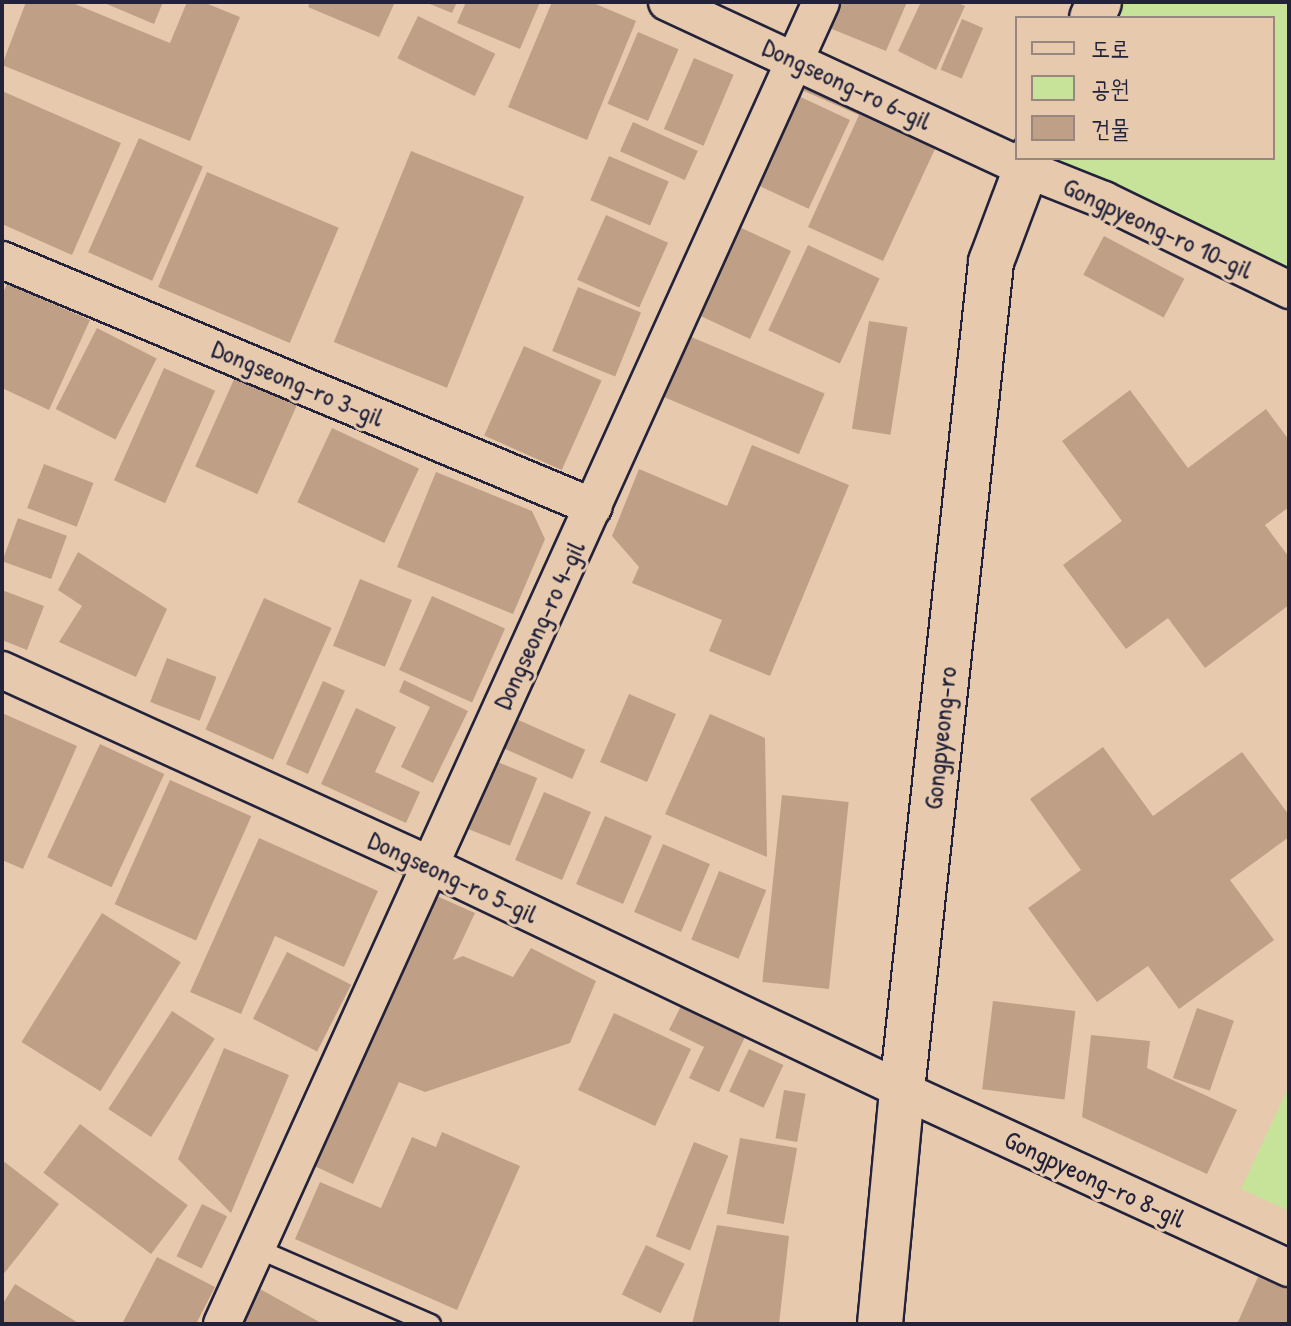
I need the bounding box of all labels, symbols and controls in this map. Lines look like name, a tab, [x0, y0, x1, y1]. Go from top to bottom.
legend	[1015, 16, 1275, 160]
street label: Dongseong-ro 6-gil	[758, 31, 936, 137]
text: 도로	[1091, 32, 1130, 64]
text: 공원	[1091, 72, 1130, 104]
text: 건물	[1091, 112, 1130, 144]
street label: Gongpyeong-ro 10-gil	[1058, 170, 1258, 286]
street label: Dongseong-ro 3-gil	[207, 333, 389, 433]
street label: Dongseong-ro 4-gil	[486, 536, 592, 714]
street label: Gongpyeong-ro	[917, 665, 963, 811]
street label: Dongseong-ro 5-gil	[363, 824, 543, 930]
street label: Gongpyeong-ro 8-gil	[1000, 1124, 1190, 1234]

